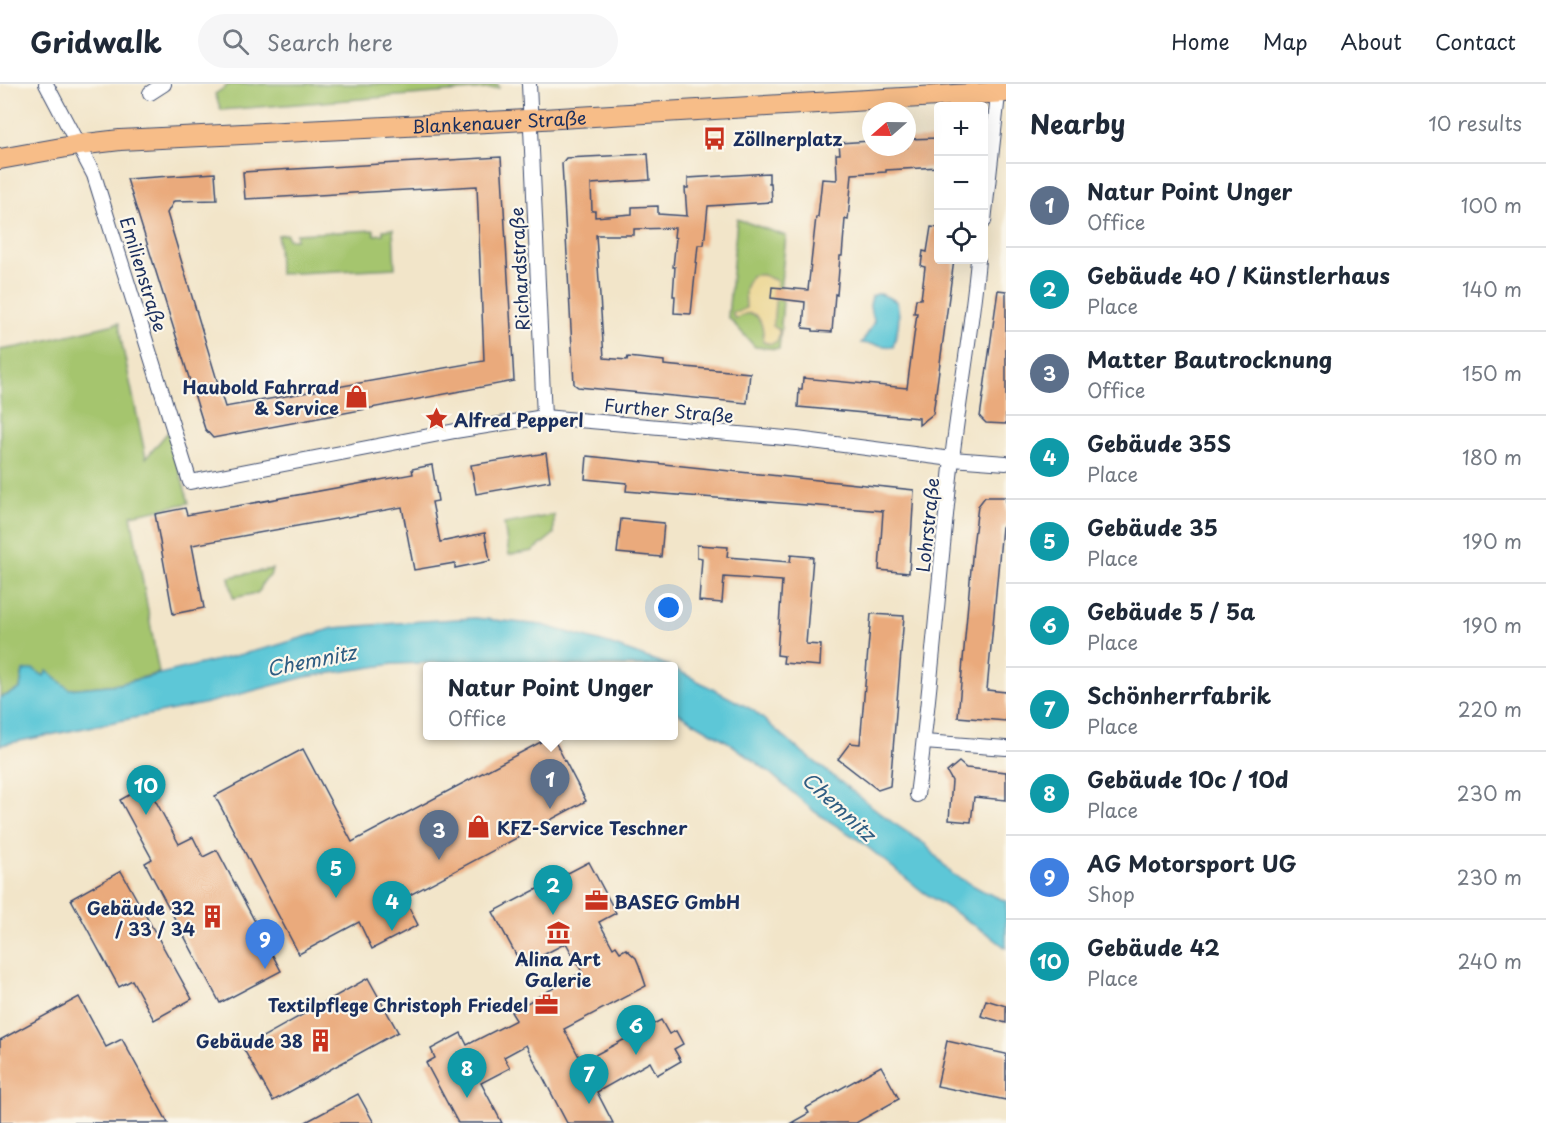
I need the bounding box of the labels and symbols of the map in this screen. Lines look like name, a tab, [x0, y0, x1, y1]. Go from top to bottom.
north arrow	[862, 102, 916, 156]
street label: Blankenauer Straße	[411, 103, 587, 139]
bus stop icon: Zöllnerplatz	[702, 125, 728, 151]
place label: Zöllnerplatz	[733, 125, 843, 152]
street label: Richardstraße	[502, 206, 536, 332]
street label: Emilienstraße	[114, 213, 174, 335]
place label: Haubold Fahrrad & Service	[183, 373, 339, 421]
shop icon: Haubold Fahrrad & Service	[344, 383, 370, 409]
street label: Further Straße	[603, 391, 735, 429]
place icon: Alfred Pepperl	[423, 406, 449, 432]
place label: Alfred Pepperl	[454, 406, 583, 433]
street label: Lohrstraße	[909, 476, 945, 574]
your location	[654, 593, 683, 622]
water label: Chemnitz	[264, 636, 361, 683]
pin: 1	[530, 760, 570, 809]
water label: Chemnitz	[796, 764, 884, 849]
pin: 10	[126, 766, 166, 815]
pin: 3	[420, 810, 458, 860]
shop icon: KFZ-Service Teschner	[466, 814, 492, 840]
place label: KFZ-Service Teschner	[497, 814, 688, 841]
pin: 5	[316, 848, 356, 898]
pin: 2	[534, 866, 572, 915]
pin: 4	[372, 882, 412, 931]
office icon: BASEG GmbH	[583, 888, 609, 914]
place label: BASEG GmbH	[614, 888, 740, 915]
place label: Gebäude 32 / 33 / 34	[87, 894, 195, 942]
building icon: Gebäude 32 / 33 / 34	[200, 904, 226, 930]
museum icon: Alina Art Galerie	[545, 919, 571, 945]
pin: 9	[246, 920, 284, 969]
place label: Alina Art Galerie	[514, 945, 601, 993]
place label: Textilpflege Christoph Friedel	[268, 991, 528, 1018]
office icon: Textilpflege Christoph Friedel	[533, 991, 559, 1017]
pin: 6	[616, 1006, 656, 1055]
place label: Gebäude 38	[196, 1027, 303, 1054]
building icon: Gebäude 38	[308, 1027, 334, 1053]
pin: 8	[448, 1048, 486, 1098]
pin: 7	[570, 1054, 608, 1104]

